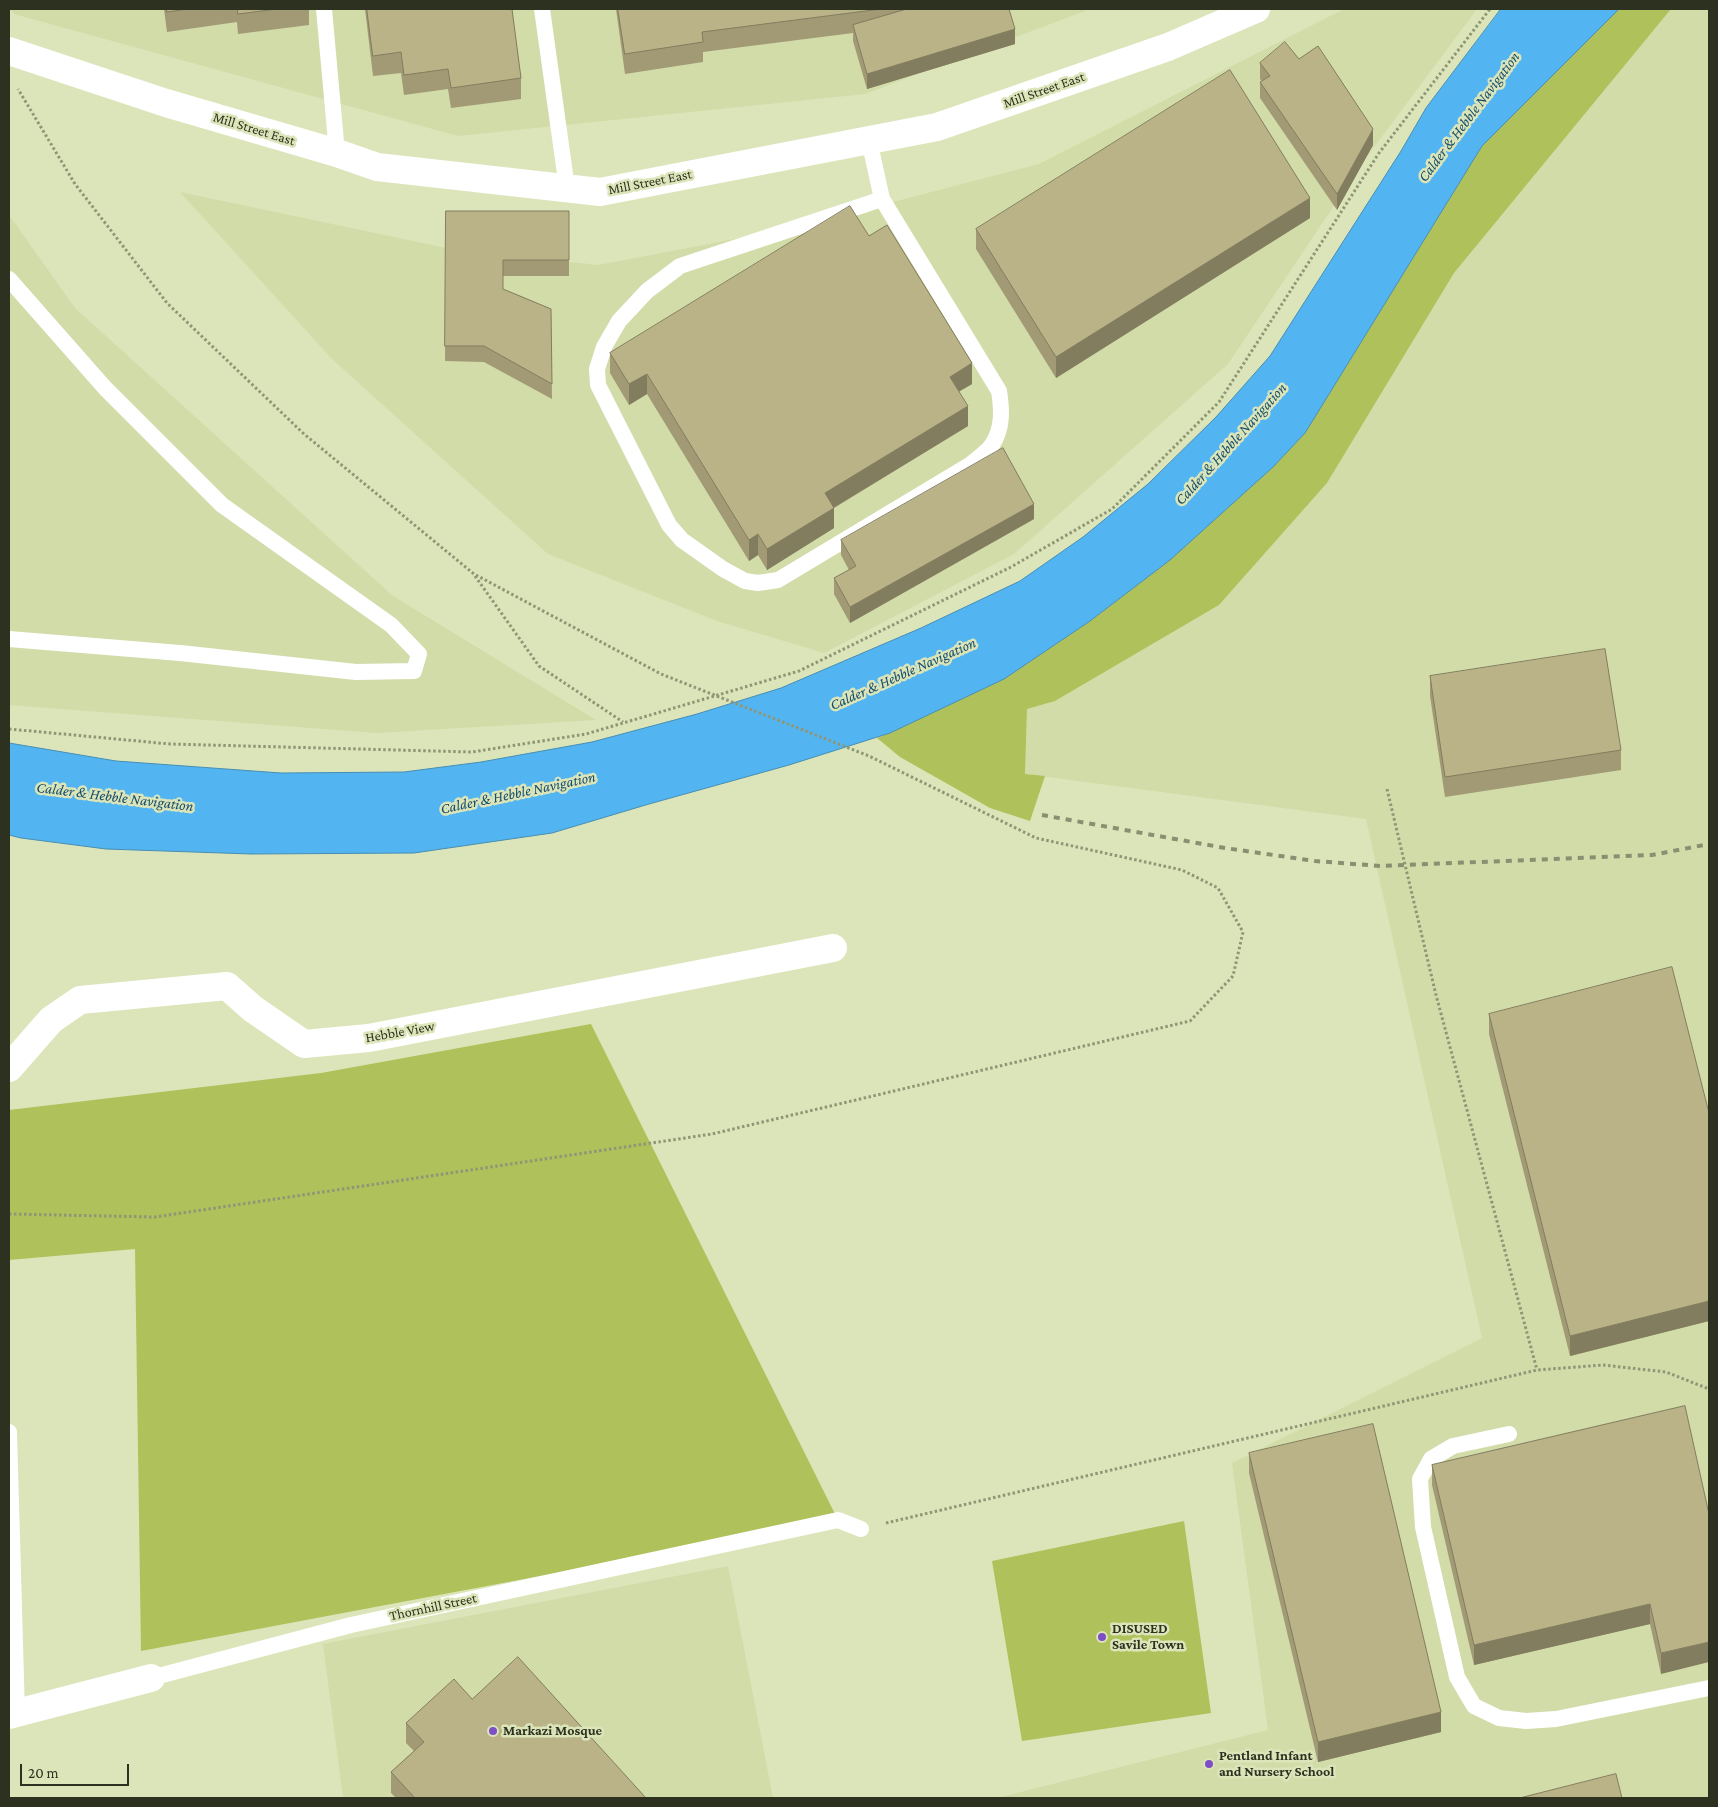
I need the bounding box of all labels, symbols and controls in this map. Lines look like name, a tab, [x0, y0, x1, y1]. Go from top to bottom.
water label: Calder & Hebble Navigation	[1414, 49, 1524, 185]
street label: Mill Street East	[1001, 68, 1087, 112]
street label: Mill Street East	[211, 109, 297, 149]
street label: Mill Street East	[607, 166, 693, 198]
water label: Calder & Hebble Navigation	[1172, 379, 1290, 509]
water label: Calder & Hebble Navigation	[827, 634, 979, 714]
water label: Calder & Hebble Navigation	[439, 768, 597, 818]
water label: Calder & Hebble Navigation	[36, 778, 194, 816]
street label: Hebble View	[364, 1018, 436, 1046]
street label: Thornhill Street	[388, 1590, 478, 1624]
place label: DISUSED Savile Town	[1112, 1621, 1184, 1654]
marker: DISUSED Savile Town	[1096, 1631, 1108, 1643]
place label: Markazi Mosque	[503, 1723, 602, 1739]
marker: Markazi Mosque	[487, 1725, 499, 1737]
place label: Pentland Infant and Nursery School	[1219, 1748, 1334, 1780]
scale bar	[22, 1754, 131, 1786]
marker: Pentland Infant and Nursery School	[1203, 1758, 1215, 1770]
text: 20 m	[28, 1765, 59, 1781]

